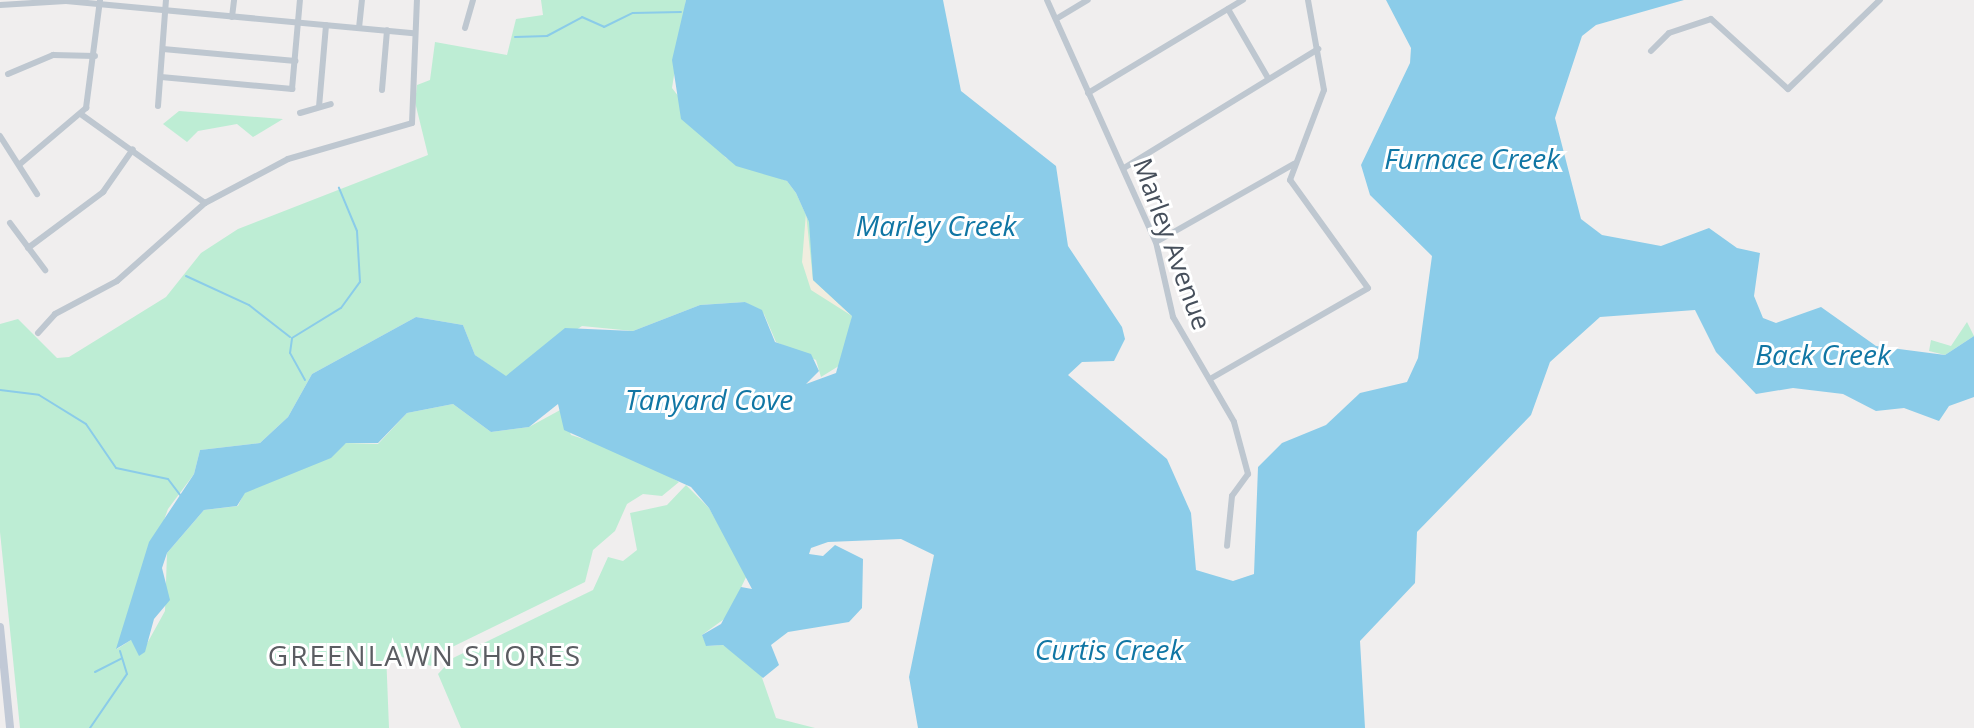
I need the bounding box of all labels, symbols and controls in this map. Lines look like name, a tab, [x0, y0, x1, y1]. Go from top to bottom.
water label: Furnace Creek	[1384, 141, 1560, 175]
street label: Marley Avenue	[1127, 154, 1217, 334]
water label: Marley Creek	[856, 208, 1016, 242]
water label: Back Creek	[1755, 337, 1891, 371]
water label: Tanyard Cove	[625, 382, 793, 416]
water label: Curtis Creek	[1035, 632, 1183, 666]
district label: GREENLAWN SHORES	[268, 638, 582, 672]

